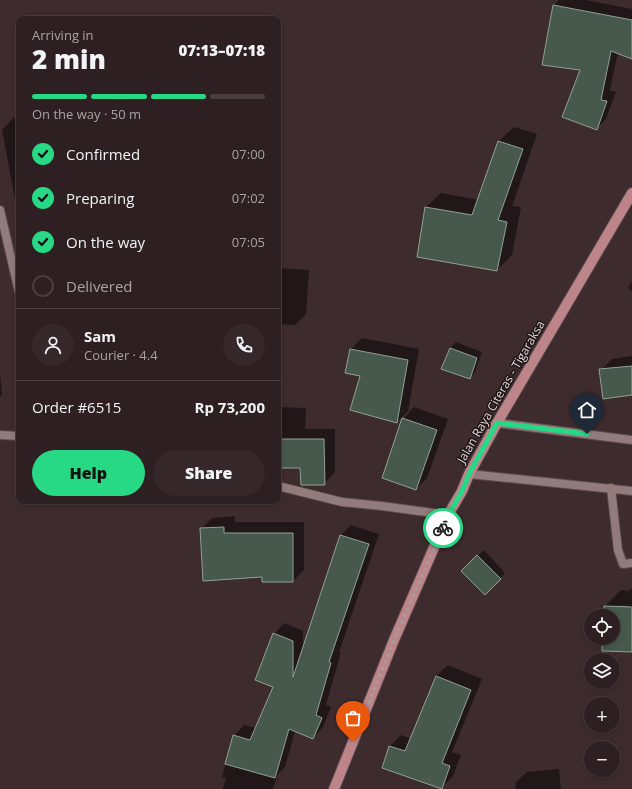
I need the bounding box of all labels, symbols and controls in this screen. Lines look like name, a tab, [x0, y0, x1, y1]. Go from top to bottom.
text: Arriving in	[32, 26, 94, 44]
text: 07:13–07:18	[179, 40, 265, 60]
text: 2 min	[32, 41, 106, 77]
text: On the way · 50 m	[32, 105, 141, 123]
icon: check	[32, 143, 54, 165]
text: Confirmed	[66, 144, 140, 164]
text: 07:00	[232, 145, 265, 163]
icon: check	[32, 187, 54, 209]
text: Preparing	[66, 188, 134, 208]
text: 07:02	[232, 189, 265, 207]
icon: check	[32, 231, 54, 253]
text: On the way	[66, 232, 145, 252]
text: 07:05	[232, 233, 265, 251]
text: Delivered	[66, 276, 133, 296]
street label: Jalan Raya Citeras - Tigaraksa	[452, 317, 548, 467]
button: person	[32, 324, 74, 366]
button: phone	[223, 324, 265, 366]
text: Sam	[84, 326, 116, 346]
text: Courier · 4.4	[84, 346, 158, 364]
pin	[570, 393, 604, 434]
text: Order #6515	[32, 397, 121, 417]
text: Rp 73,200	[195, 397, 265, 417]
icon: home	[576, 399, 598, 421]
button: Help	[32, 450, 145, 496]
button: Share	[153, 450, 265, 496]
courier	[423, 508, 463, 548]
icon: bike	[432, 517, 454, 539]
map controls	[584, 609, 620, 777]
button: locate	[584, 609, 620, 645]
button: layers	[584, 653, 620, 689]
button: +	[584, 697, 620, 733]
pin	[336, 701, 370, 742]
icon: bag	[342, 707, 364, 729]
button: −	[584, 741, 620, 777]

